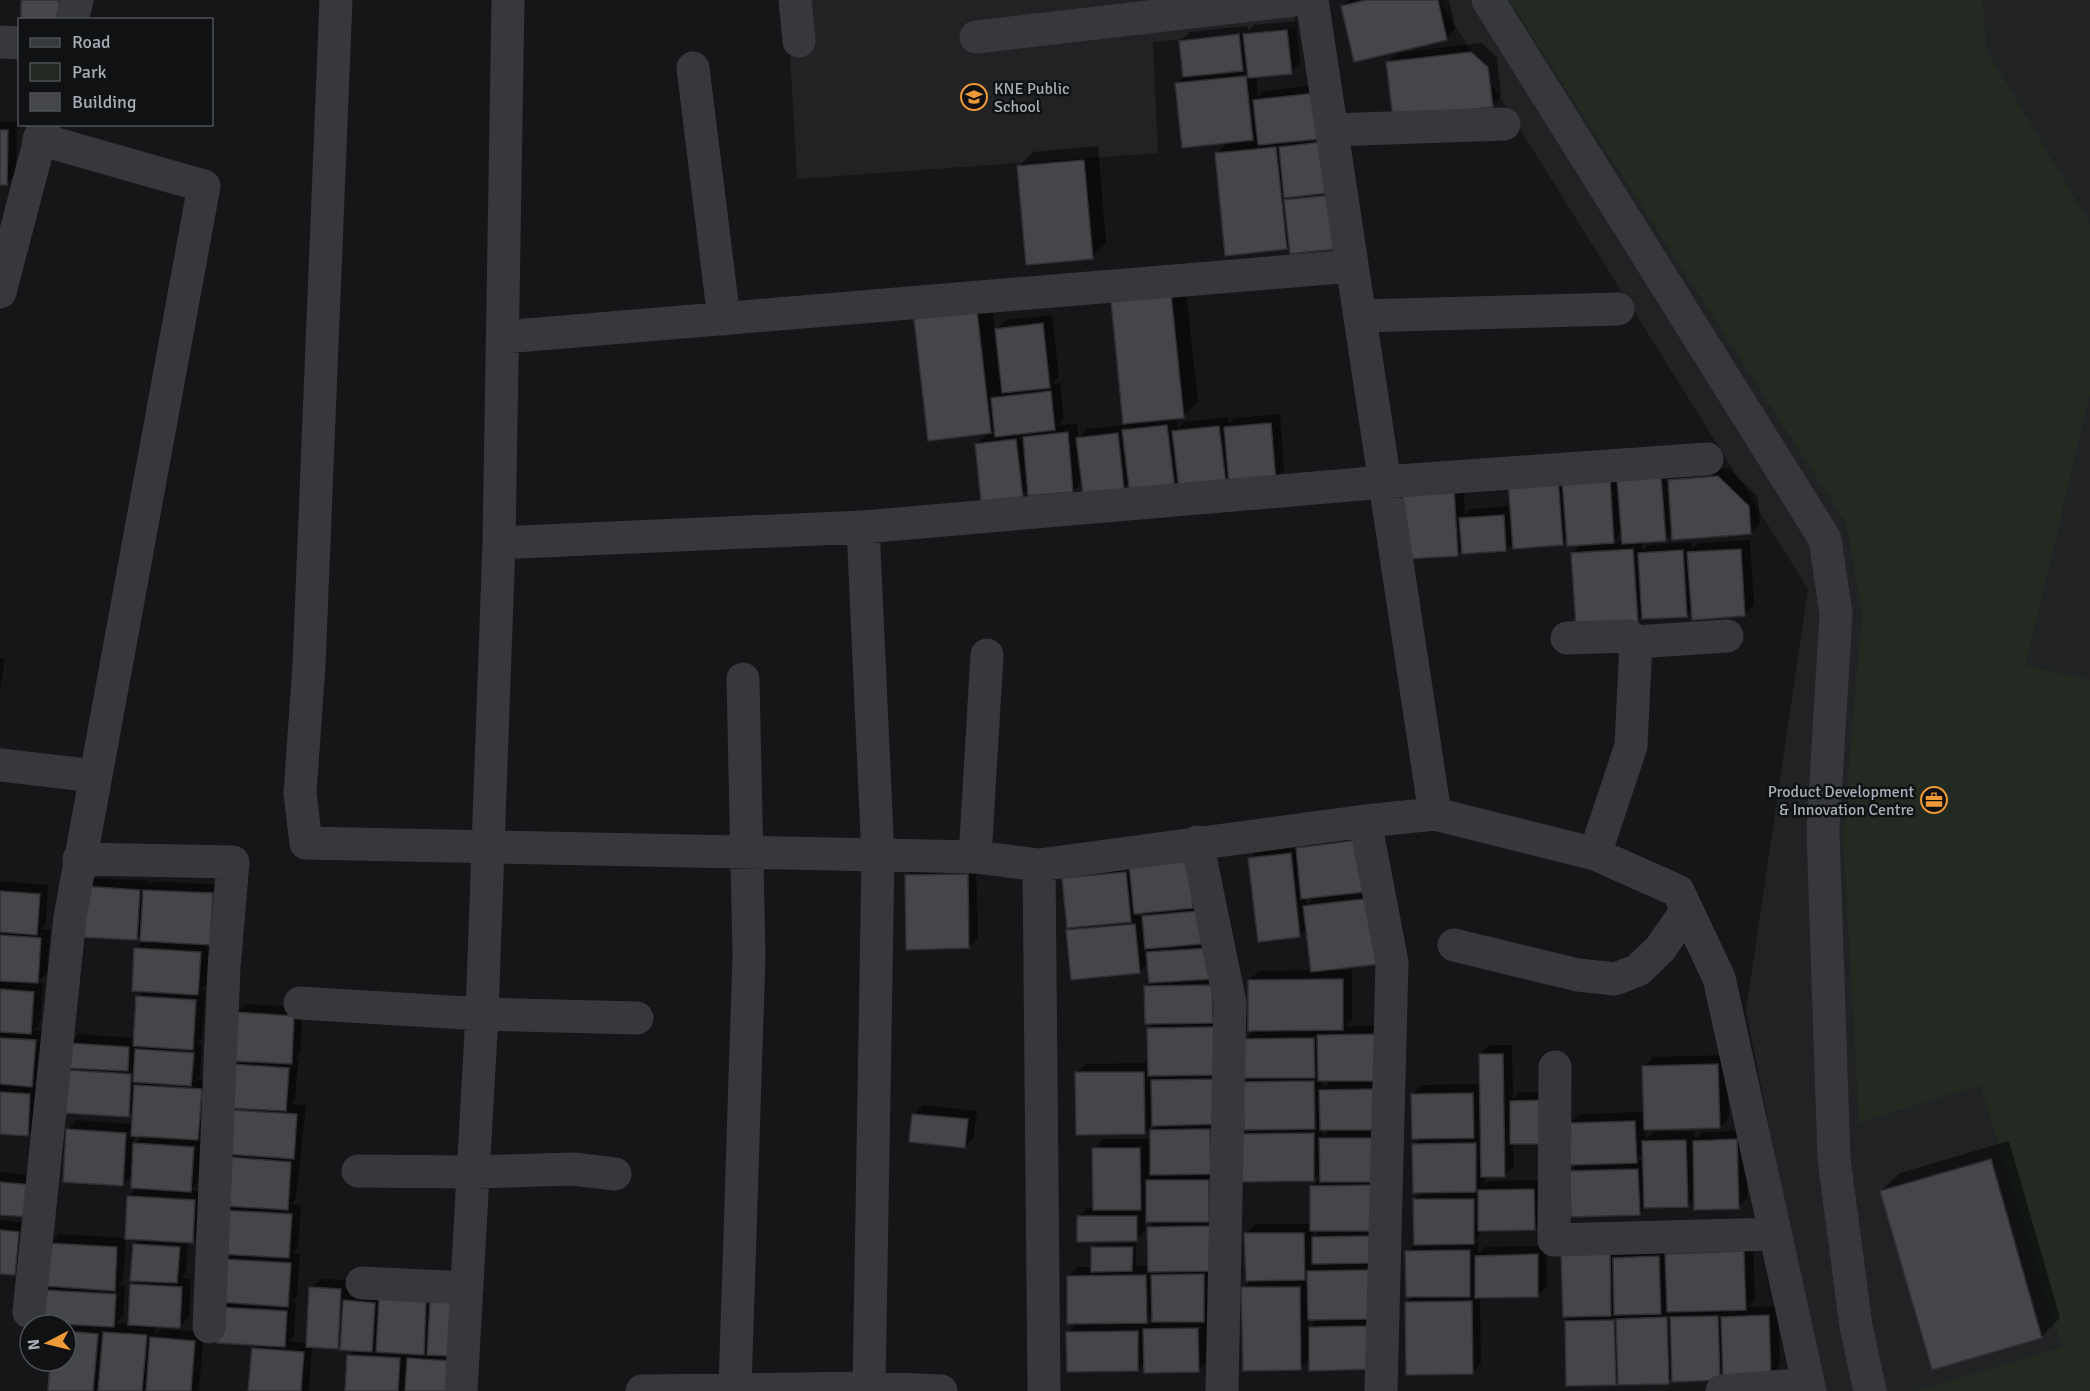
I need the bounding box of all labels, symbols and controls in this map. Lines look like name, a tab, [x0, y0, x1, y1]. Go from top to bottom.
legend	[18, 18, 213, 126]
text: Road	[72, 31, 111, 53]
text: Park	[72, 61, 107, 83]
place label: KNE Public School	[994, 79, 1070, 117]
school or university icon: KNE Public School	[959, 82, 989, 112]
text: Building	[72, 91, 136, 113]
place label: Product Development & Innovation Centre	[1768, 782, 1914, 820]
office icon: Product Development & Innovation Centre	[1919, 785, 1949, 815]
north arrow	[18, 1313, 78, 1373]
text: N	[24, 1338, 45, 1351]

